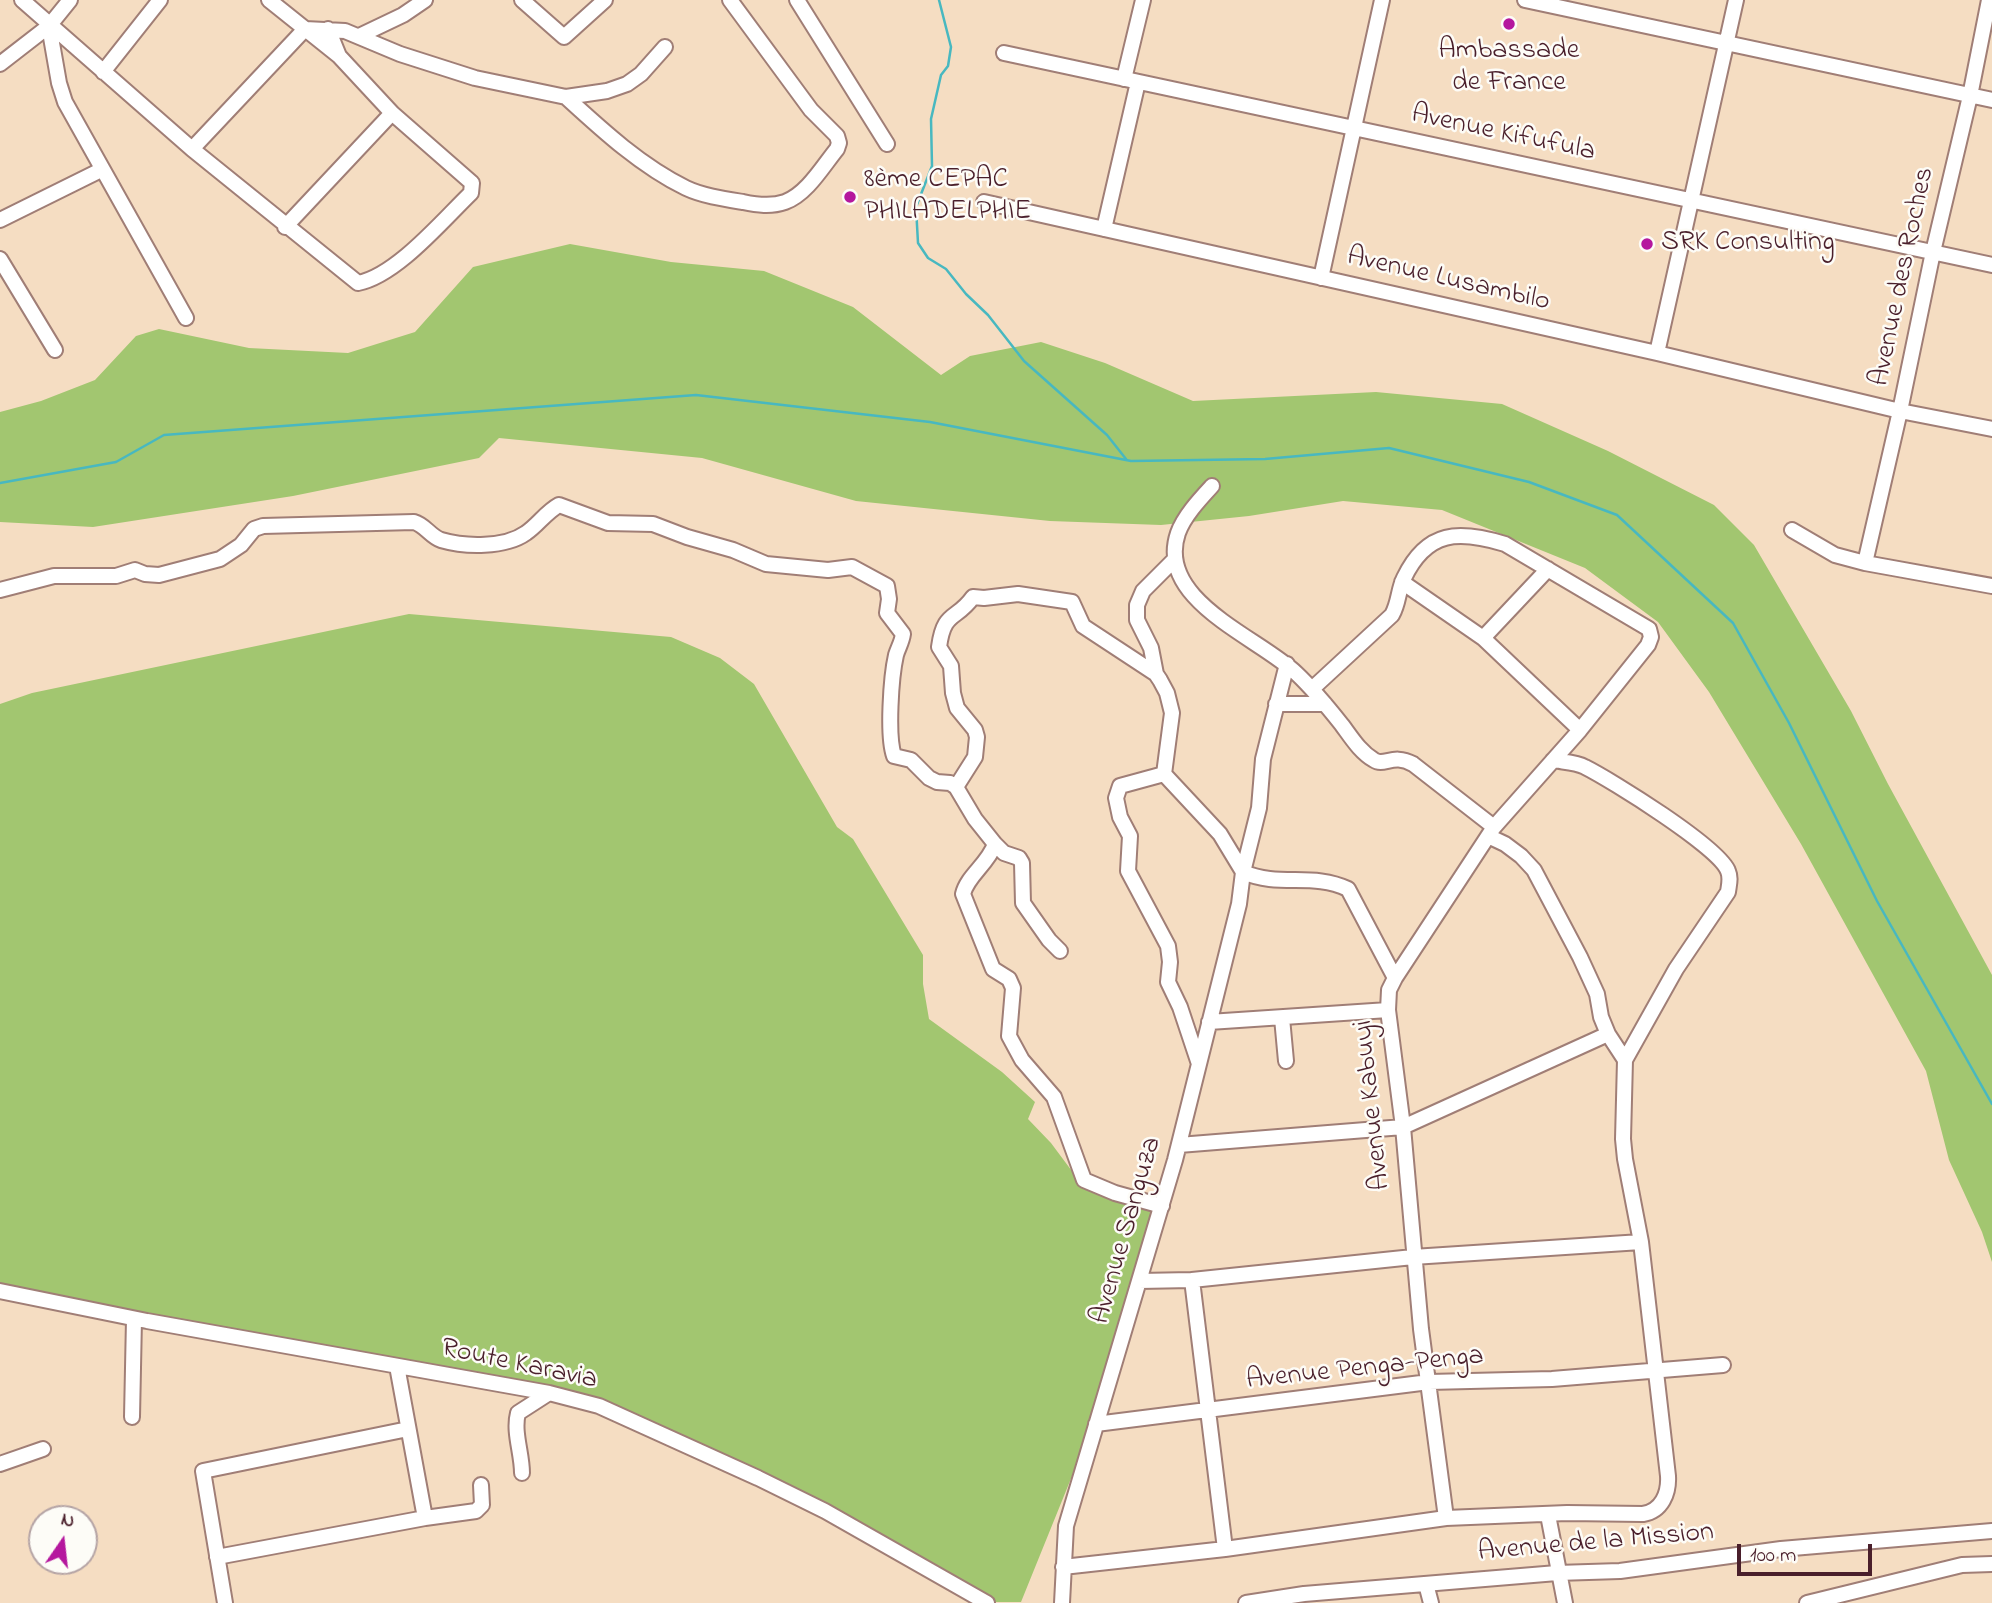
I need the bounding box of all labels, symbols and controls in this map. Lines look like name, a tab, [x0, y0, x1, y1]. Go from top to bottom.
marker: Ambassade de France	[1501, 16, 1517, 32]
place label: Ambassade de France	[1439, 35, 1579, 101]
street label: Avenue Kifufula	[1408, 99, 1598, 171]
place label: 8ème CEPAC PHILADELPHIE	[864, 164, 1031, 230]
street label: Avenue des Roches	[1864, 165, 1944, 389]
marker: 8ème CEPAC PHILADELPHIE	[842, 189, 858, 205]
place label: SRK Consulting	[1661, 227, 1835, 261]
marker: SRK Consulting	[1639, 236, 1655, 252]
street label: Avenue Lusambilo	[1343, 241, 1553, 321]
street label: Avenue Kabuyi	[1348, 1018, 1400, 1192]
street label: Avenue Sanguza	[1085, 1134, 1171, 1328]
street label: Route Karavia	[438, 1333, 600, 1399]
street label: Avenue Penga-Penga	[1245, 1341, 1485, 1399]
north arrow	[28, 1505, 98, 1575]
text: N	[58, 1506, 77, 1536]
street label: Avenue de la Mission	[1477, 1517, 1715, 1571]
scale bar	[1740, 1530, 1875, 1574]
text: 100 m	[1750, 1541, 1796, 1571]

